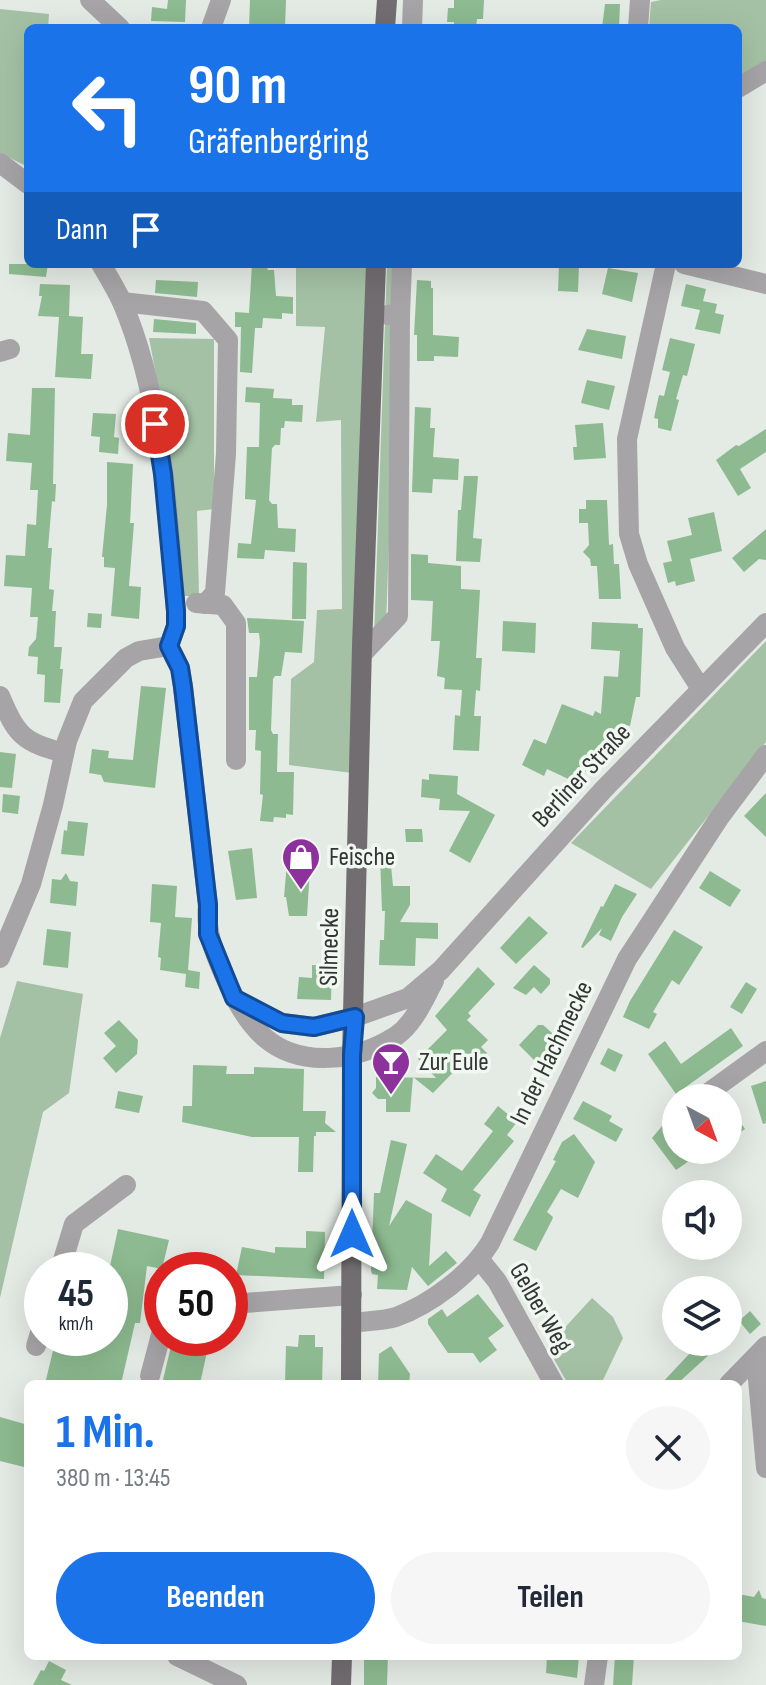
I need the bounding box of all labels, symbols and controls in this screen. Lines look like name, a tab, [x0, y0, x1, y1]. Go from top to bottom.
text: 90 m	[188, 53, 287, 120]
icon: left	[56, 56, 160, 160]
text: Gräfenbergring	[188, 121, 369, 164]
icon: arrive	[124, 208, 168, 252]
text: Dann	[56, 212, 108, 248]
pin	[121, 390, 189, 458]
icon: arrive	[133, 402, 177, 446]
street label: Berliner Straße	[526, 718, 638, 834]
shop icon: Feische	[280, 836, 322, 891]
place label: Feische	[329, 842, 395, 873]
street label: Silmecke	[314, 908, 346, 986]
street label: In der Hachmecke	[504, 976, 600, 1130]
bar icon: Zur Eule	[370, 1041, 412, 1096]
place label: Zur Eule	[419, 1047, 489, 1078]
north arrow	[662, 1084, 742, 1164]
map controls	[662, 1084, 742, 1356]
button: sound	[662, 1180, 742, 1260]
position arrow	[310, 1192, 394, 1276]
speed limit sign: 50	[144, 1252, 248, 1356]
street label: Gelber Weg	[502, 1258, 578, 1358]
text: 45	[58, 1270, 94, 1318]
button: layers	[662, 1276, 742, 1356]
text: km/h	[59, 1312, 93, 1336]
text: 1 Min.	[56, 1404, 155, 1461]
button: close	[626, 1406, 710, 1490]
text: 380 m · 13:45	[56, 1463, 170, 1494]
button: Beenden	[56, 1552, 375, 1644]
button: Teilen	[391, 1552, 710, 1644]

